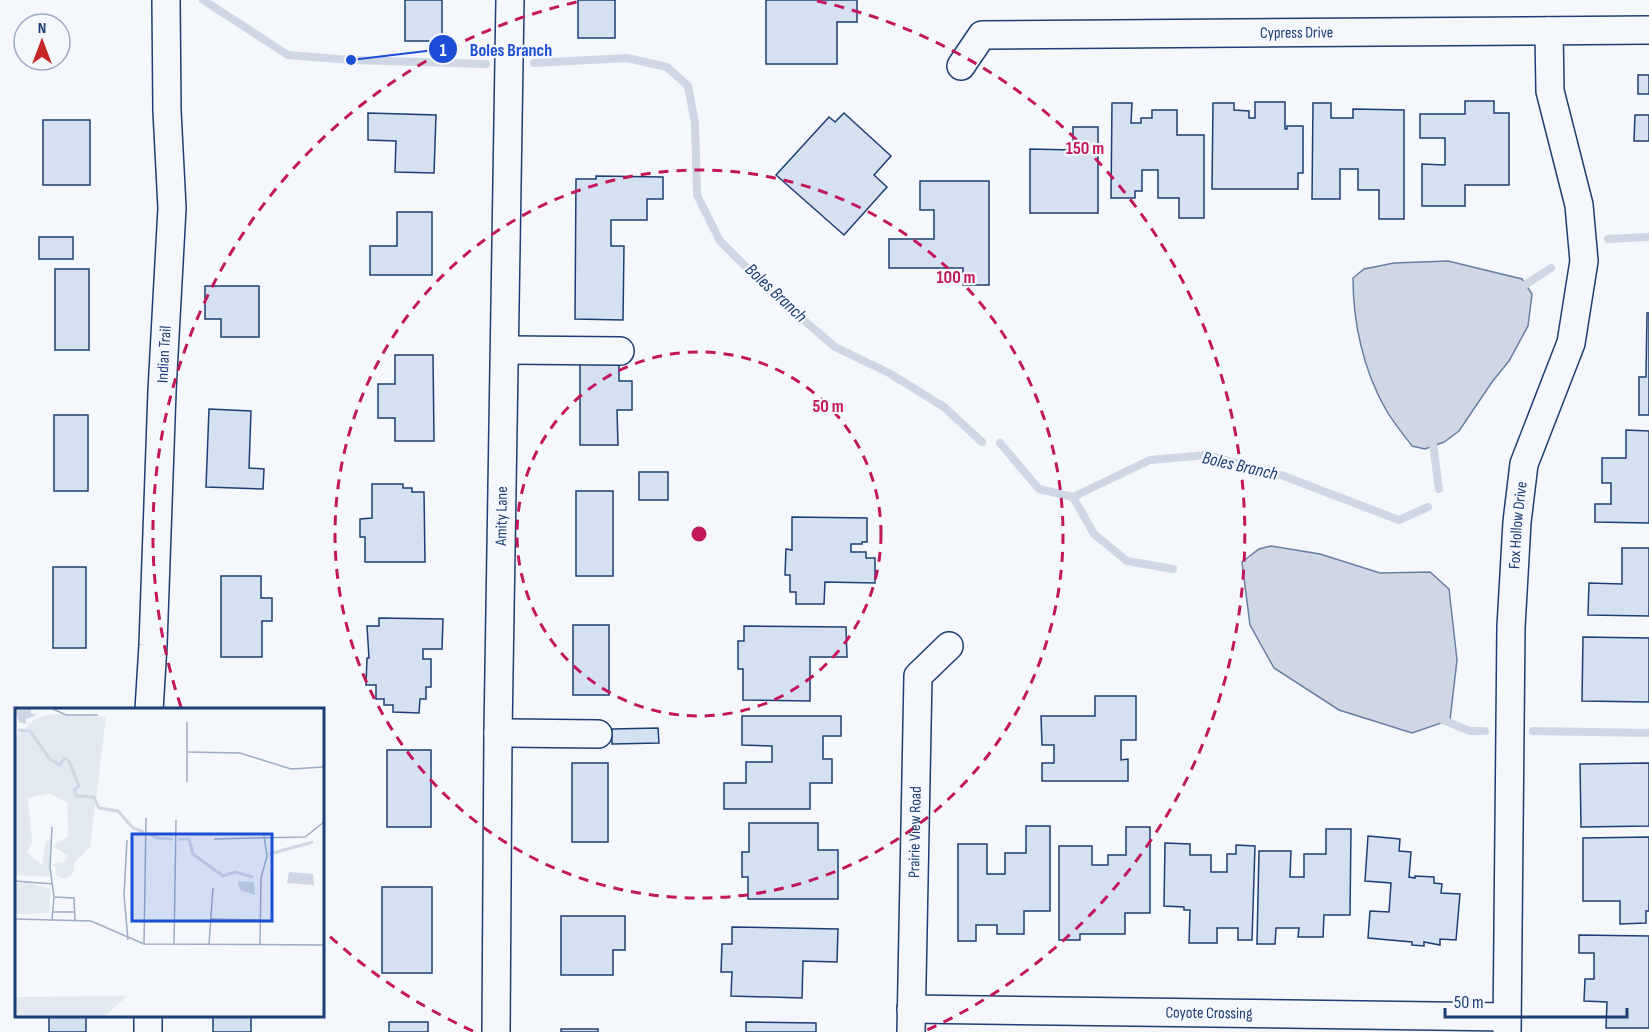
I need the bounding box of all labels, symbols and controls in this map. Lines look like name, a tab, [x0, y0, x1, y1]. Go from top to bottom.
north arrow	[12, 12, 72, 72]
text: N	[38, 19, 46, 38]
street label: Cypress Drive	[1260, 23, 1333, 42]
callout: Boles Branch	[428, 31, 564, 67]
text: 1	[439, 40, 447, 61]
text: Boles Branch	[470, 40, 552, 61]
text: 150 m	[1066, 138, 1104, 159]
water label: Boles Branch	[741, 259, 812, 327]
text: 100 m	[937, 267, 976, 288]
street label: Indian Trail	[153, 325, 175, 383]
text: 50 m	[812, 396, 844, 417]
water label: Boles Branch	[1200, 447, 1280, 485]
street label: Fox Hollow Drive	[1505, 480, 1531, 570]
street label: Amity Lane	[492, 486, 512, 547]
centre of rings	[689, 524, 709, 544]
inset map	[15, 708, 324, 1017]
street label: Prairie View Road	[905, 786, 925, 878]
scale bar	[1445, 981, 1626, 1019]
text: 50 m	[1454, 992, 1484, 1013]
street label: Coyote Crossing	[1165, 1003, 1253, 1023]

